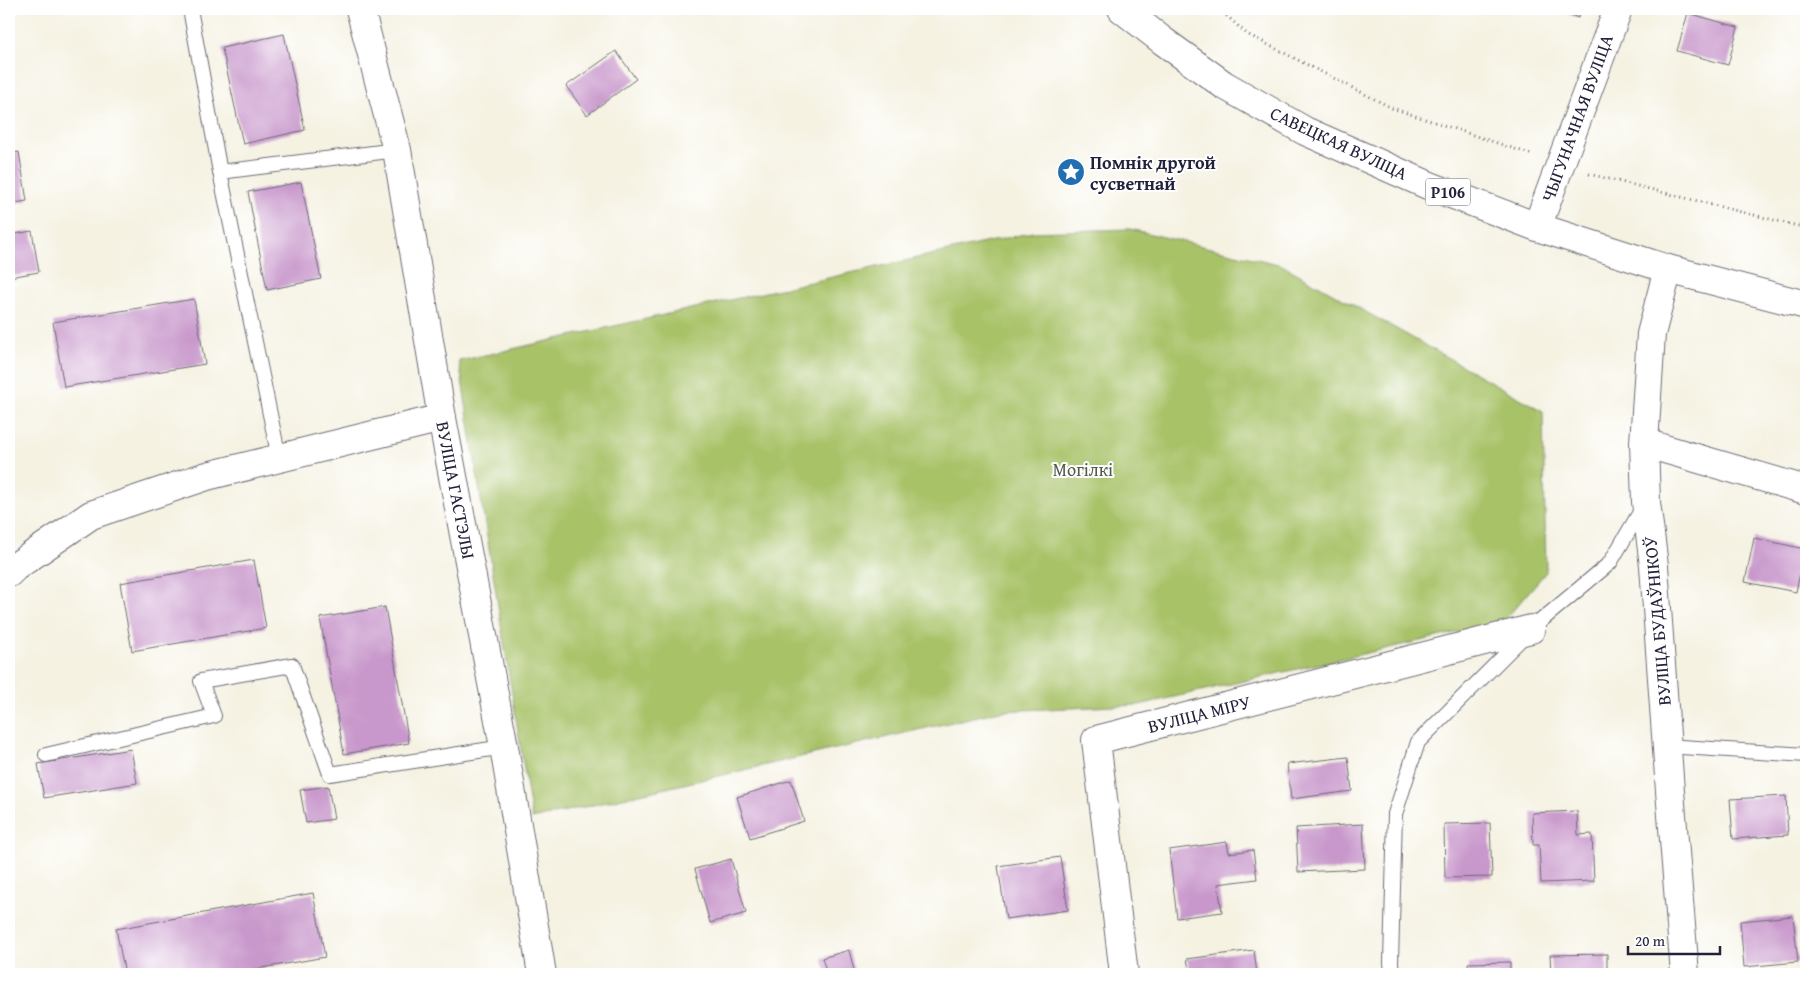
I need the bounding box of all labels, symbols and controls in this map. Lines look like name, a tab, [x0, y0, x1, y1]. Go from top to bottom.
street label: ЧЫГУНАЧНАЯ ВУЛІЦА	[1534, 30, 1620, 206]
street label: САВЕЦКАЯ ВУЛІЦА	[1266, 99, 1412, 187]
place label: Помнік другой сусветнай	[1090, 149, 1216, 197]
place icon: Помнік другой сусветнай	[1056, 157, 1086, 187]
road number: Р106	[1426, 178, 1470, 206]
street label: ВУЛІЦА ГАСТЭЛЫ	[429, 419, 483, 561]
park label: Могілкі	[1053, 456, 1113, 483]
street label: ВУЛІЦА БУДАЎНІКОЎ	[1636, 535, 1678, 707]
street label: ВУЛІЦА МІРУ	[1145, 688, 1253, 740]
scale bar	[1628, 923, 1720, 955]
text: 20 m	[1635, 930, 1666, 951]

